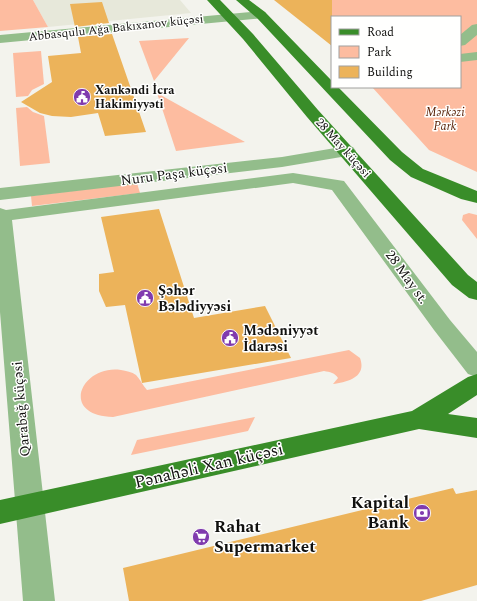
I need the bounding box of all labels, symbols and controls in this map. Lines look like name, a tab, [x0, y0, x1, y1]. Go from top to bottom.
street label: Abbasqulu Ağa Bakıxanov küçəsi	[28, 9, 205, 47]
legend	[331, 16, 461, 88]
text: Road	[367, 23, 394, 42]
text: Park	[367, 43, 392, 62]
text: Building	[367, 63, 413, 82]
place label: Xankəndi İcra Hakimiyyəti	[95, 81, 175, 114]
public building icon: Xankəndi İcra Hakimiyyəti	[72, 87, 92, 107]
park label: Mərkəzi Park	[425, 103, 465, 136]
street label: 28 May küçəsi	[311, 114, 375, 182]
street label: Nuru Paşa küçəsi	[119, 157, 229, 191]
street label: 28 May st.	[380, 246, 434, 308]
place label: Şəhər Bələdiyyəsi	[158, 280, 231, 317]
public building icon: Şəhər Bələdiyyəsi	[135, 288, 155, 308]
place label: Mədəniyyət İdarəsi	[243, 320, 319, 357]
public building icon: Mədəniyyət İdarəsi	[220, 328, 240, 348]
street label: Qarabağ küçəsi	[6, 360, 36, 458]
street label: Pənahəli Xan küçəsi	[132, 436, 286, 496]
place label: Kapital Bank	[351, 490, 410, 536]
bank icon: Kapital Bank	[412, 503, 432, 523]
place label: Rahat Supermarket	[214, 514, 316, 560]
supermarket icon: Rahat Supermarket	[191, 527, 211, 547]

